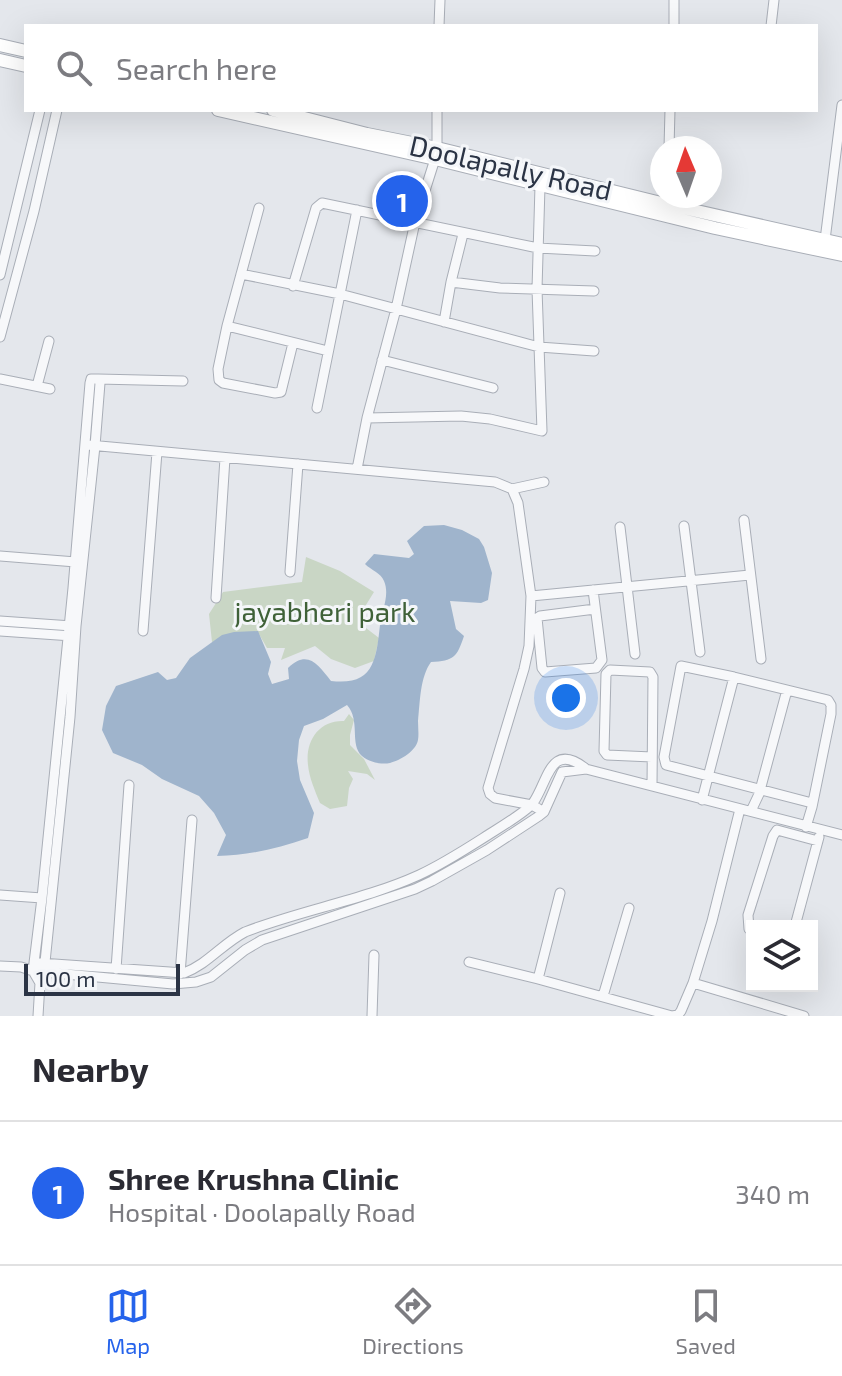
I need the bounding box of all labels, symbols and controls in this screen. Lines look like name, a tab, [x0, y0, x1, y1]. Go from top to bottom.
search box	[24, 24, 818, 112]
icon: search	[52, 46, 96, 90]
text: Search here	[116, 50, 277, 86]
street label: Doolapally Road	[406, 127, 616, 207]
north arrow	[650, 136, 722, 208]
pin: 1	[376, 171, 428, 231]
park label: jayabheri park	[234, 594, 416, 628]
your location	[546, 678, 586, 718]
map controls	[746, 920, 818, 992]
button: layers	[746, 920, 818, 992]
scale bar	[24, 960, 180, 996]
text: 100 m	[36, 965, 95, 991]
text: Nearby	[32, 1048, 149, 1089]
text: Shree Krushna Clinic	[108, 1160, 399, 1196]
text: 1	[52, 1178, 64, 1209]
text: 340 m	[735, 1178, 810, 1209]
text: Hospital · Doolapally Road	[108, 1196, 416, 1227]
tab: Map	[106, 1284, 150, 1358]
tab: Directions	[362, 1284, 464, 1358]
tab: Saved	[676, 1284, 736, 1358]

